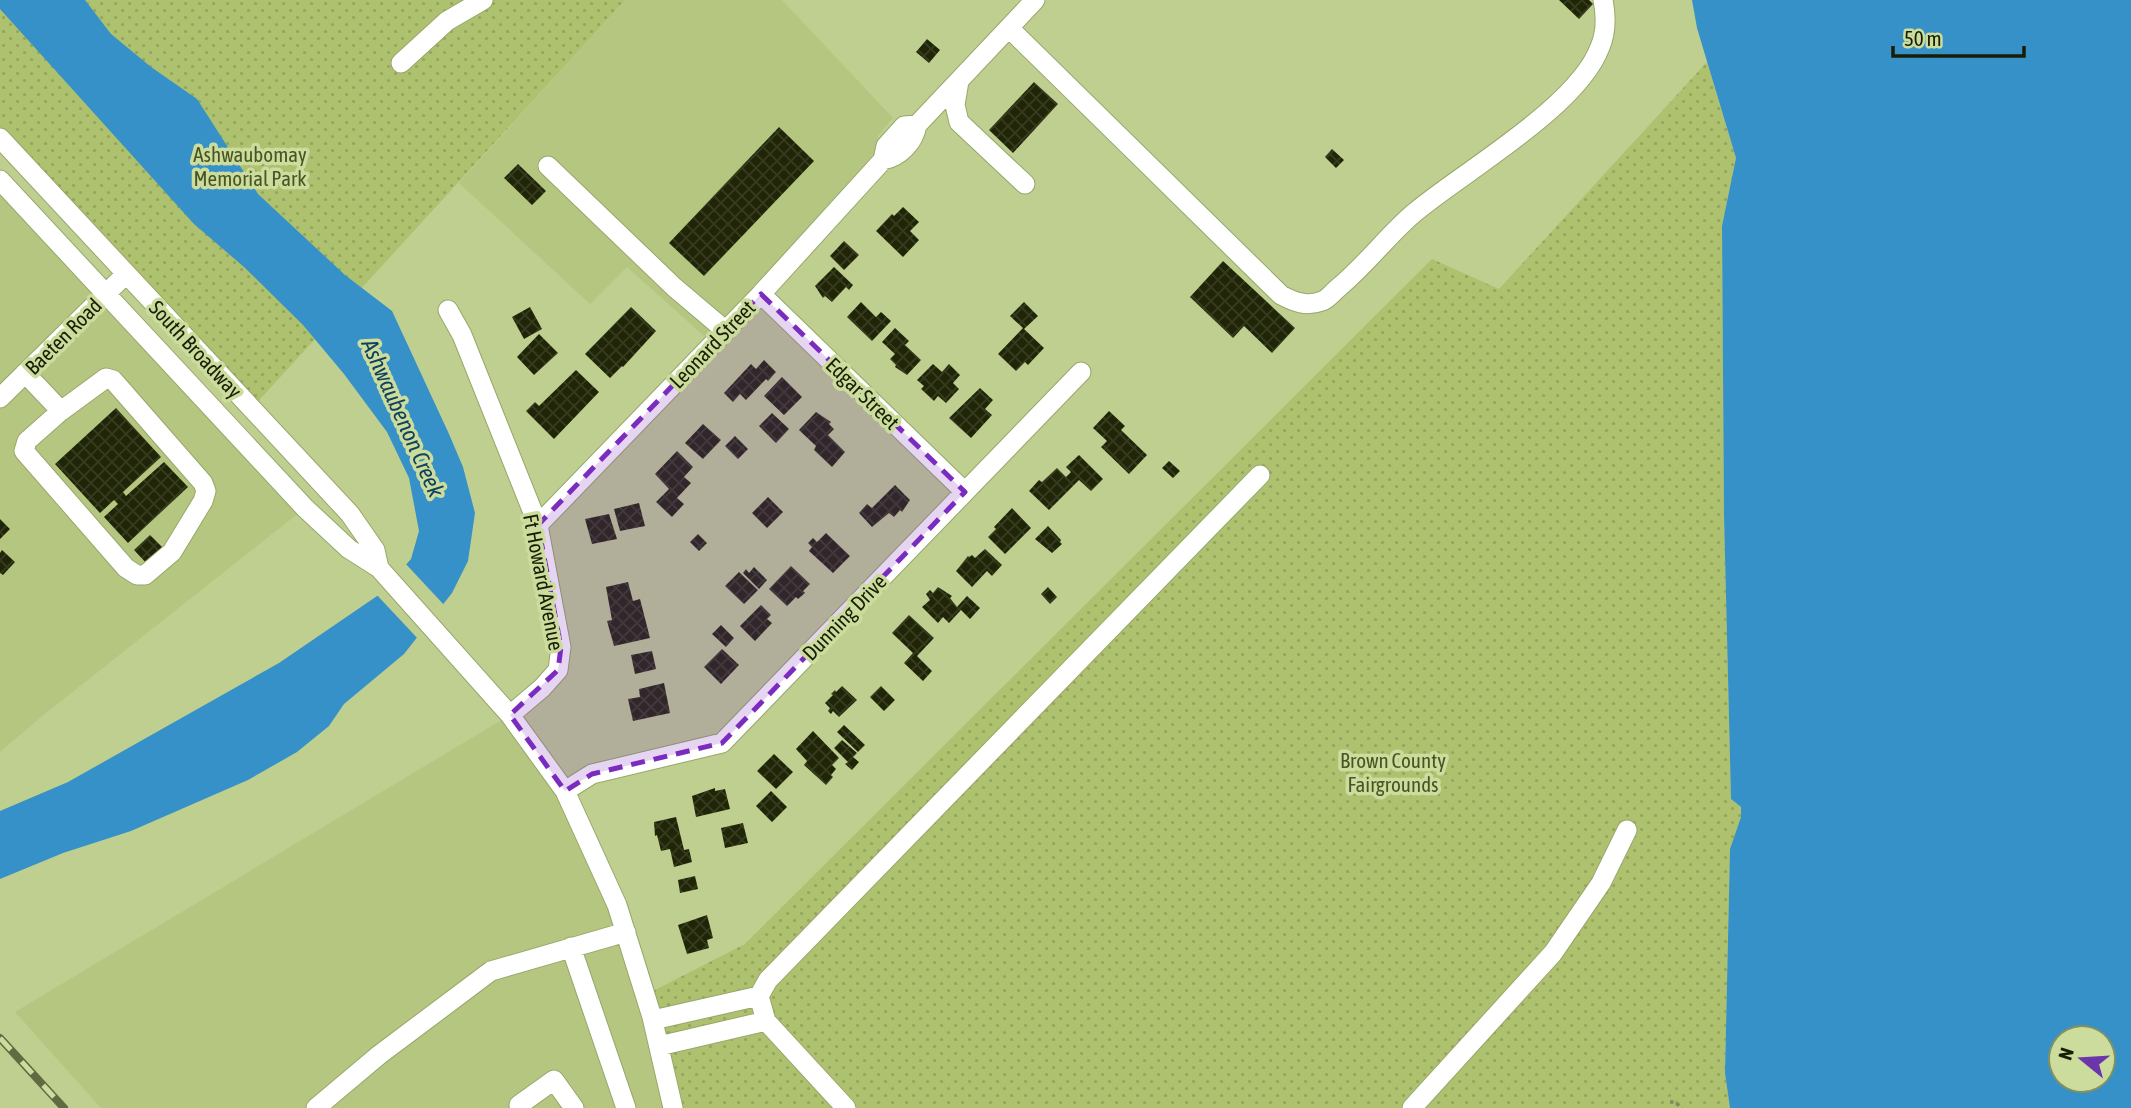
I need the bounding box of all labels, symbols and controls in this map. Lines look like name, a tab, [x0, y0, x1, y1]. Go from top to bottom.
scale bar	[1893, 14, 2024, 58]
text: 50 m	[1904, 26, 1942, 50]
park label: Ashwaubomay Memorial Park	[193, 142, 307, 190]
street label: Baeten Road	[20, 293, 106, 379]
street label: South Broadway	[145, 295, 247, 403]
street label: Leonard Street	[664, 295, 760, 393]
water label: Ashwaubenon Creek	[356, 334, 450, 502]
street label: Edgar Street	[821, 352, 905, 434]
street label: Ft Howard Avenue	[519, 512, 569, 652]
street label: Dunning Drive	[797, 569, 891, 665]
park label: Brown County Fairgrounds	[1340, 748, 1446, 796]
north arrow	[2047, 1024, 2117, 1094]
text: N	[2054, 1045, 2078, 1062]

